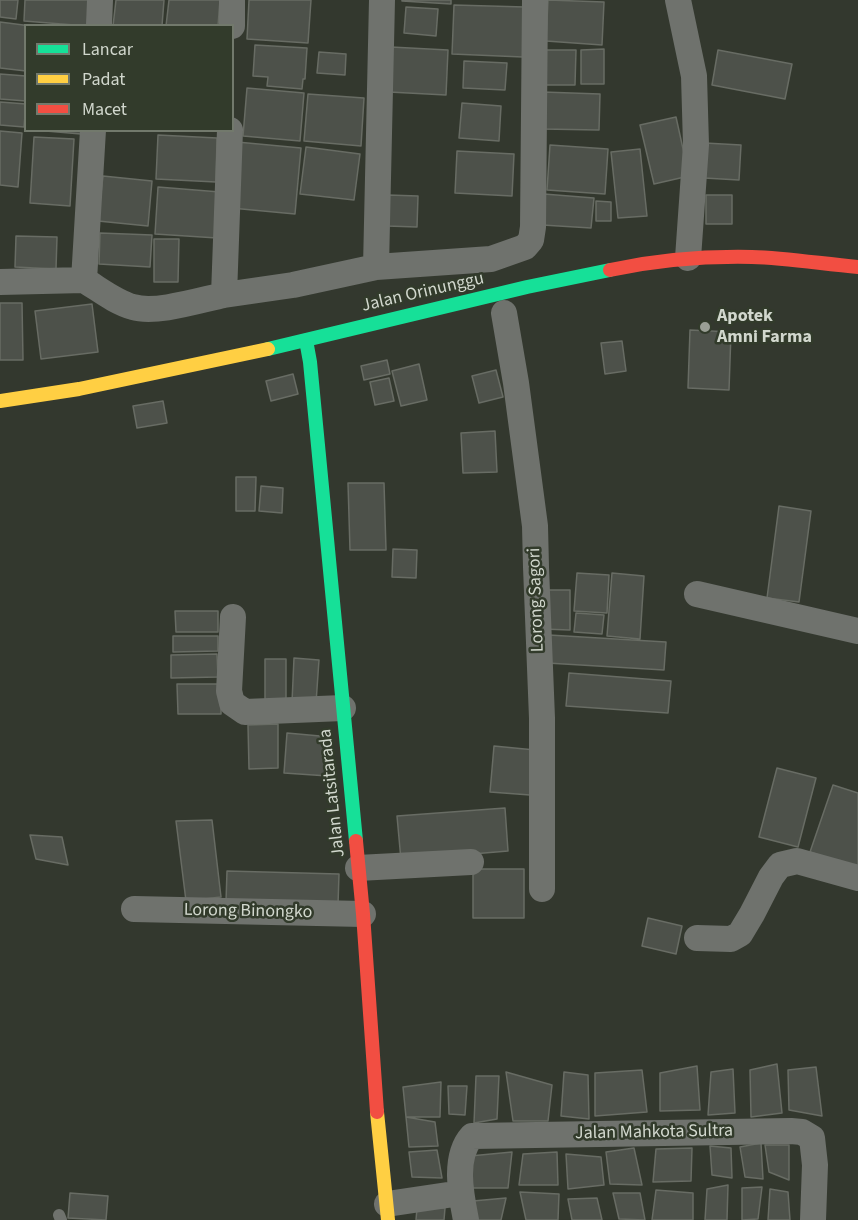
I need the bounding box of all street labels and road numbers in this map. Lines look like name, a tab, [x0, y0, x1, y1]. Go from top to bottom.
street label: Jalan Orinunggu	[360, 268, 486, 318]
street label: Lorong Sagori	[524, 547, 550, 653]
street label: Jalan Latsitarada	[316, 728, 350, 858]
street label: Lorong Binongko	[184, 900, 312, 924]
street label: Jalan Mahkota Sultra	[575, 1121, 733, 1145]

